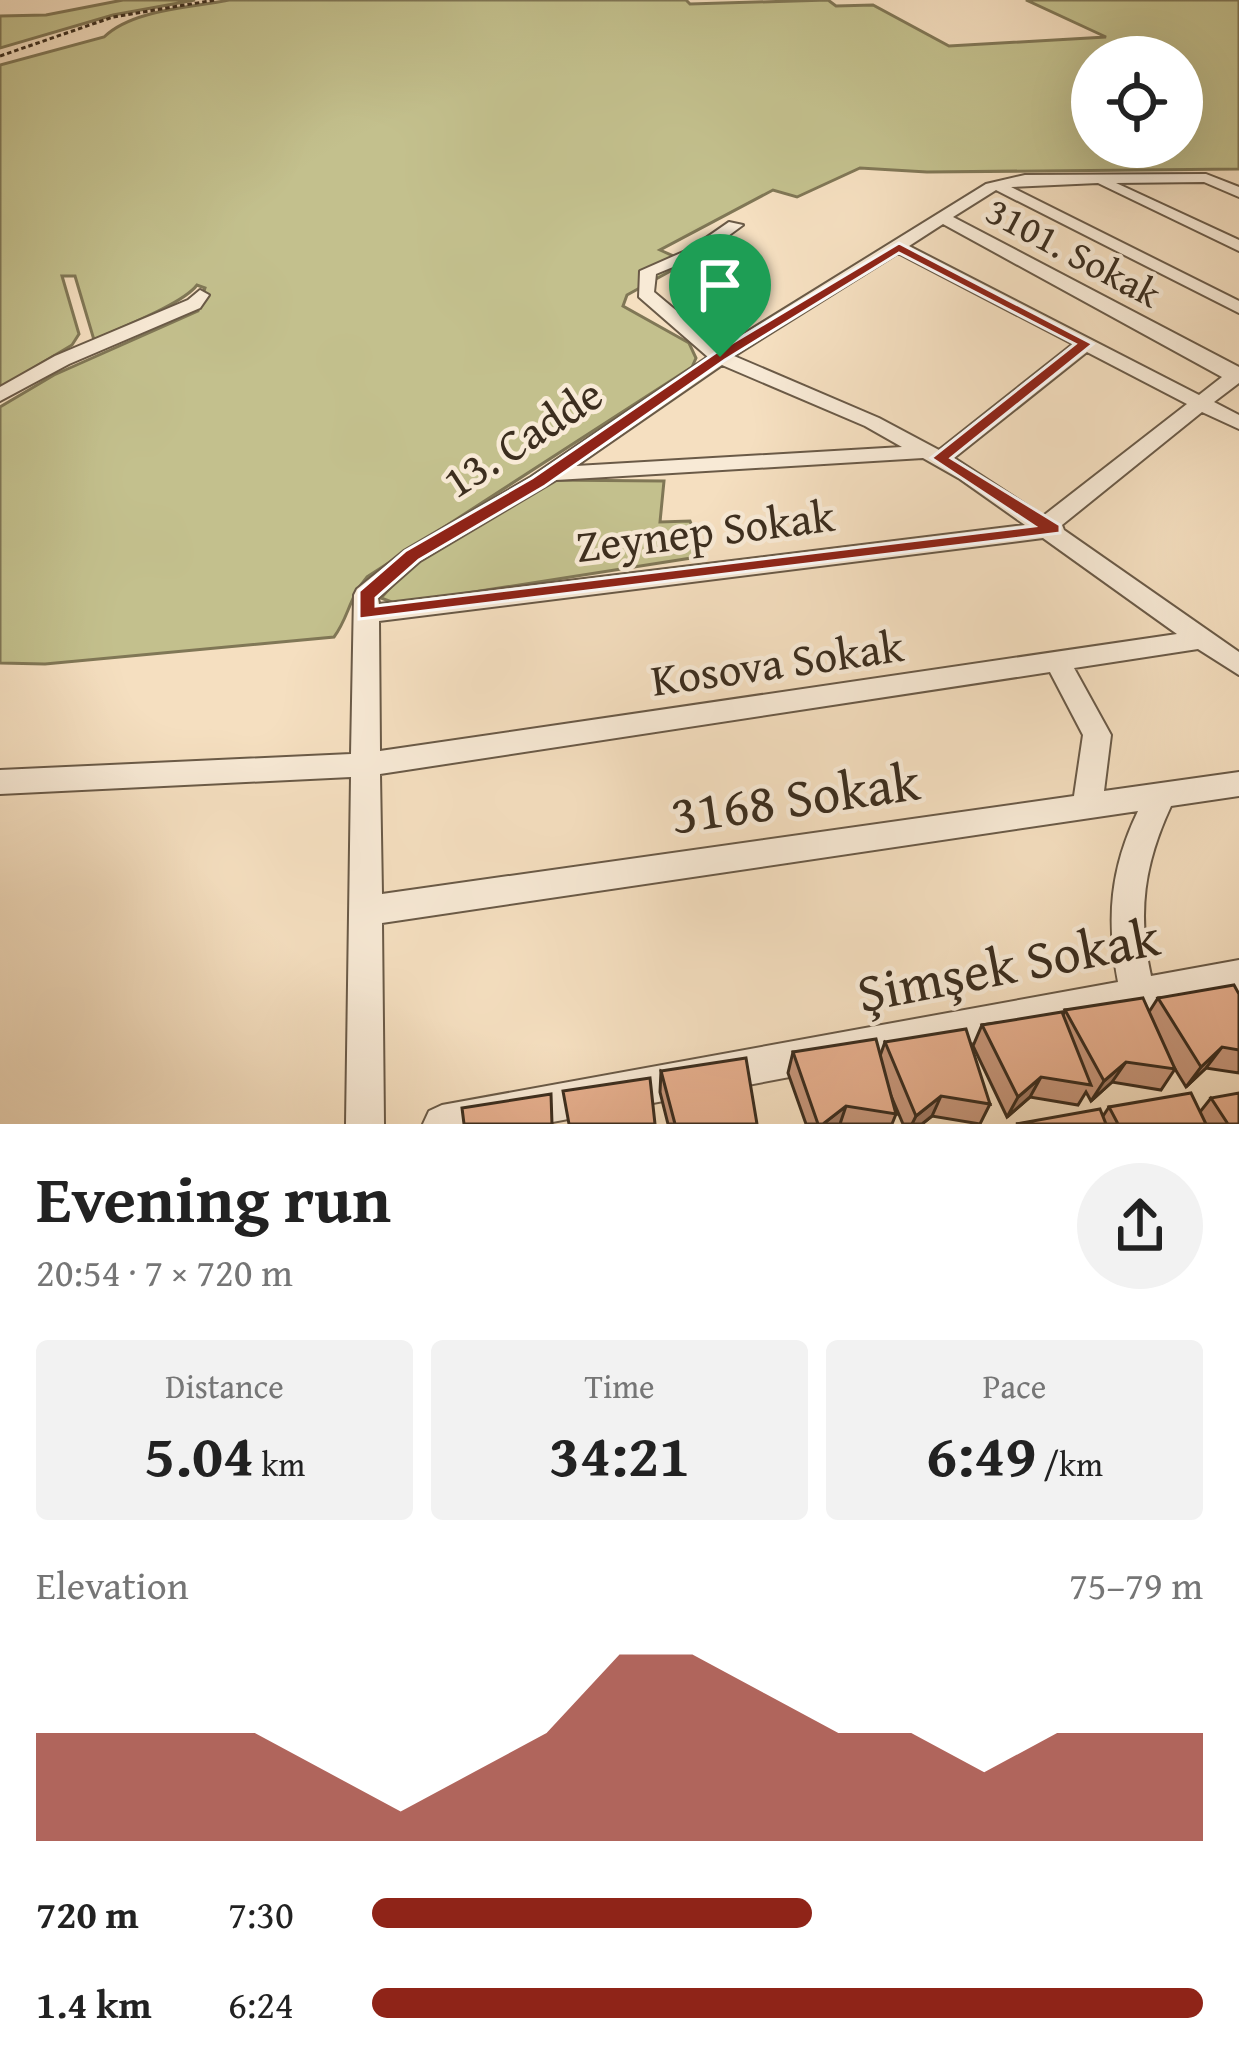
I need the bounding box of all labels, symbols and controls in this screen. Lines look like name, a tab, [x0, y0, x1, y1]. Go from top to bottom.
map controls	[1071, 36, 1203, 168]
button: locate	[1071, 36, 1203, 168]
street label: 3101. Sokak	[977, 181, 1171, 321]
pin	[669, 234, 771, 357]
icon: arrive	[687, 252, 753, 318]
street label: 13. Cadde	[429, 361, 615, 513]
street label: Zeynep Sokak	[572, 482, 838, 578]
street label: Kosova Sokak	[647, 612, 907, 712]
street label: 3168 Sokak	[666, 740, 925, 854]
street label: Şimşek Sokak	[850, 896, 1166, 1032]
text: Evening run	[36, 1149, 391, 1246]
button: share	[1077, 1163, 1203, 1289]
text: 20:54 · 7 × 720 m	[36, 1243, 293, 1300]
text: Distance	[165, 1362, 284, 1410]
text: Time	[584, 1362, 655, 1410]
text: Pace	[983, 1362, 1046, 1410]
text: 5.04	[144, 1410, 254, 1498]
text: 34:21	[549, 1410, 690, 1498]
text: 6:49	[926, 1410, 1036, 1498]
text: km	[254, 1440, 305, 1488]
text: /km	[1036, 1440, 1103, 1488]
text: Elevation	[36, 1556, 189, 1613]
text: 75–79 m	[1069, 1556, 1203, 1613]
text: 720 m	[36, 1885, 139, 1942]
text: 7:30	[228, 1885, 294, 1942]
text: 1.4 km	[36, 1975, 152, 2032]
text: 6:24	[228, 1975, 294, 2032]

